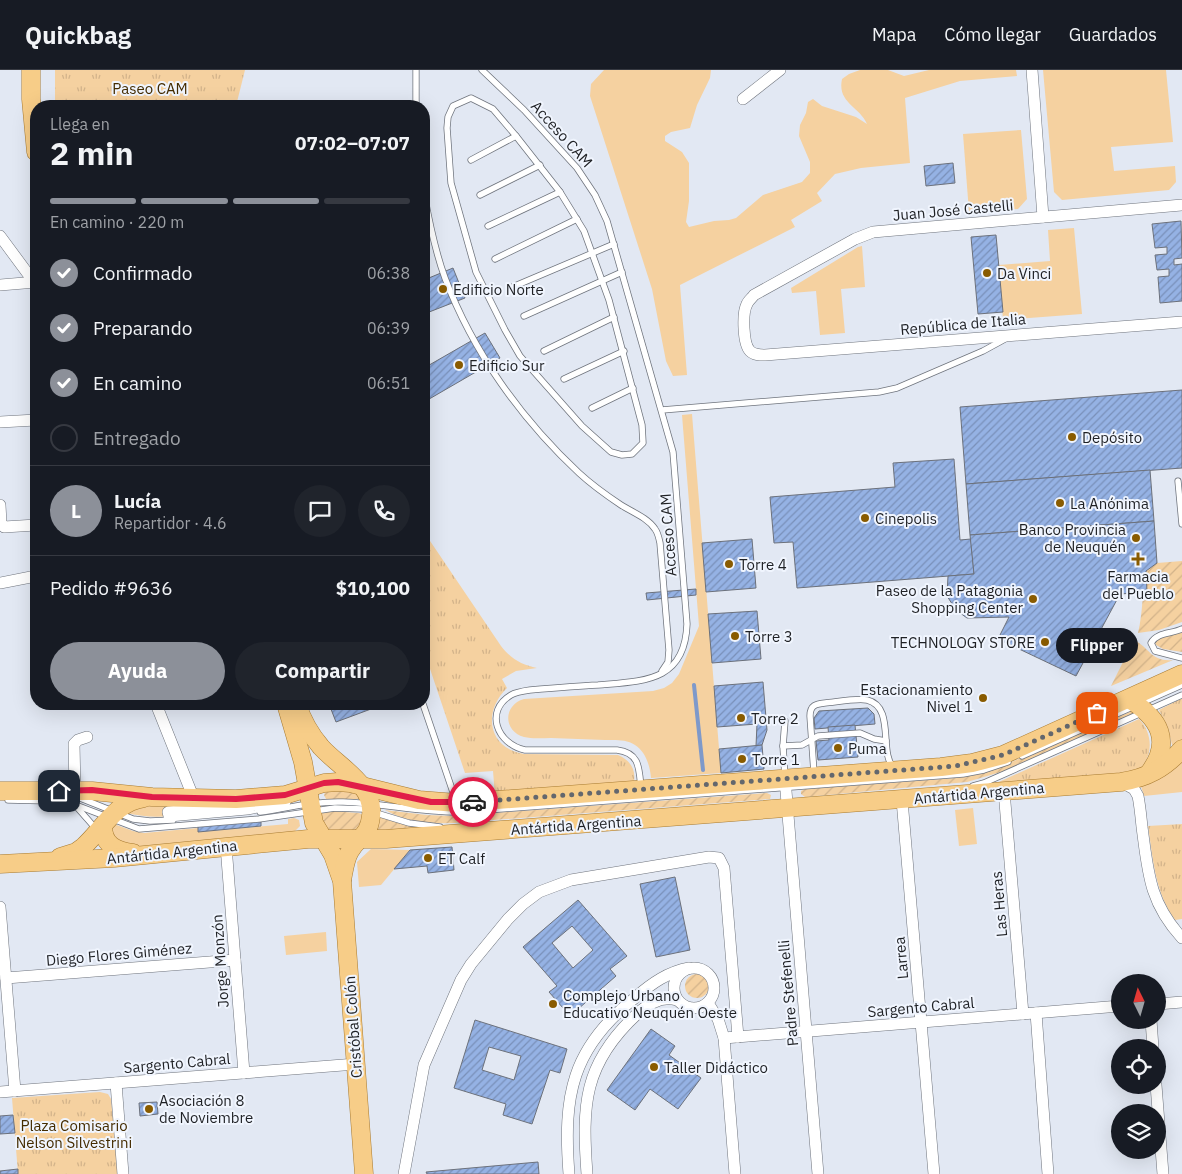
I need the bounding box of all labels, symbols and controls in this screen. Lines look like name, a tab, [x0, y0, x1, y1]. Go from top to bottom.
text: Quickbag	[25, 19, 131, 51]
text: Mapa	[872, 23, 916, 46]
text: Cómo llegar	[944, 23, 1041, 46]
text: Guardados	[1069, 23, 1157, 46]
park label: Paseo CAM	[112, 79, 188, 98]
street label: Acceso CAM	[527, 97, 597, 171]
text: Llega en	[50, 114, 110, 134]
text: 07:02–07:07	[295, 131, 410, 155]
text: 2 min	[50, 132, 134, 174]
street label: Juan José Castelli	[892, 195, 1014, 225]
text: En camino · 220 m	[50, 212, 184, 232]
icon: check	[50, 259, 78, 287]
text: Confirmado	[93, 261, 192, 285]
text: 06:38	[367, 263, 410, 283]
place label: Da Vinci	[997, 264, 1051, 283]
marker: Da Vinci	[981, 267, 993, 279]
place label: Edificio Norte	[453, 280, 544, 299]
marker: Edificio Norte	[437, 283, 449, 295]
street label: República de Italia	[899, 309, 1027, 339]
icon: check	[50, 314, 78, 342]
text: Preparando	[93, 316, 192, 340]
text: 06:39	[367, 318, 410, 338]
place label: Edificio Sur	[469, 356, 545, 375]
marker: Edificio Sur	[453, 359, 465, 371]
icon: check	[50, 369, 78, 397]
text: En camino	[93, 371, 182, 395]
text: 06:51	[367, 373, 410, 393]
text: Entregado	[93, 426, 181, 450]
place label: Depósito	[1082, 428, 1142, 447]
marker: Depósito	[1066, 431, 1078, 443]
button: chat	[294, 485, 346, 537]
button: phone	[358, 485, 410, 537]
text: Lucía	[114, 489, 161, 513]
street label: Acceso CAM	[656, 493, 680, 577]
place label: La Anónima	[1070, 494, 1149, 513]
marker: La Anónima	[1054, 497, 1066, 509]
text: L	[71, 499, 81, 523]
place label: Cinepolis	[875, 509, 937, 528]
marker: Cinepolis	[859, 512, 871, 524]
text: Repartidor · 4.6	[114, 513, 227, 533]
place label: Banco Provincia de Neuquén	[1019, 520, 1126, 556]
marker: Banco Provincia de Neuquén	[1130, 532, 1142, 544]
marker: Farmacia del Pueblo	[1132, 553, 1144, 565]
place label: Torre 4	[739, 555, 787, 574]
marker: Torre 4	[723, 558, 735, 570]
place label: Farmacia del Pueblo	[1102, 567, 1174, 603]
text: Pedido #9636	[50, 576, 173, 600]
text: $10,100	[336, 576, 410, 600]
place label: Paseo de la Patagonia Shopping Center	[876, 581, 1023, 617]
marker: Paseo de la Patagonia Shopping Center	[1027, 593, 1039, 605]
place label: Torre 3	[745, 627, 793, 646]
callout: Flipper	[1056, 628, 1138, 663]
marker: Torre 3	[729, 630, 741, 642]
place label: TECHNOLOGY STORE	[891, 633, 1035, 652]
text: Flipper	[1070, 635, 1124, 655]
marker: TECHNOLOGY STORE	[1039, 636, 1051, 648]
button: Ayuda	[50, 642, 225, 700]
button: Compartir	[235, 642, 410, 700]
place label: Estacionamiento Nivel 1	[860, 680, 973, 716]
marker: Estacionamiento Nivel 1	[977, 692, 989, 704]
pin	[1076, 692, 1118, 734]
icon: bag	[1083, 699, 1111, 727]
place label: Torre 2	[751, 709, 799, 728]
marker: Torre 2	[735, 712, 747, 724]
place label: Puma	[848, 739, 887, 758]
marker: Puma	[832, 742, 844, 754]
place label: Torre 1	[752, 750, 800, 769]
marker: Torre 1	[736, 753, 748, 765]
pin	[38, 770, 80, 812]
icon: home	[45, 777, 73, 805]
courier	[448, 777, 498, 827]
street label: Antártida Argentina	[913, 778, 1045, 808]
icon: car	[459, 788, 487, 816]
street label: Antártida Argentina	[510, 811, 642, 839]
street label: Antártida Argentina	[106, 836, 238, 868]
place label: ET Calf	[438, 849, 485, 868]
marker: ET Calf	[422, 852, 434, 864]
street label: Las Heras	[987, 870, 1011, 938]
street label: Jorge Monzón	[207, 914, 233, 1008]
street label: Larrea	[890, 936, 912, 980]
street label: Diego Flores Giménez	[45, 938, 193, 970]
street label: Padre Stefenelli	[774, 939, 802, 1047]
north arrow	[1111, 974, 1166, 1029]
map controls	[1111, 974, 1166, 1159]
street label: Cristóbal Colón	[340, 975, 366, 1079]
place label: Complejo Urbano Educativo Neuquén Oeste	[563, 986, 737, 1022]
street label: Sargento Cabral	[867, 993, 975, 1021]
marker: Complejo Urbano Educativo Neuquén Oeste	[547, 998, 559, 1010]
button: locate	[1111, 1039, 1166, 1094]
street label: Sargento Cabral	[123, 1049, 231, 1077]
place label: Taller Didáctico	[664, 1058, 768, 1077]
marker: Taller Didáctico	[648, 1061, 660, 1073]
place label: Asociación 8 de Noviembre	[159, 1091, 253, 1127]
marker: Asociación 8 de Noviembre	[143, 1103, 155, 1115]
button: layers	[1111, 1104, 1166, 1159]
park label: Plaza Comisario Nelson Silvestrini	[16, 1116, 132, 1152]

